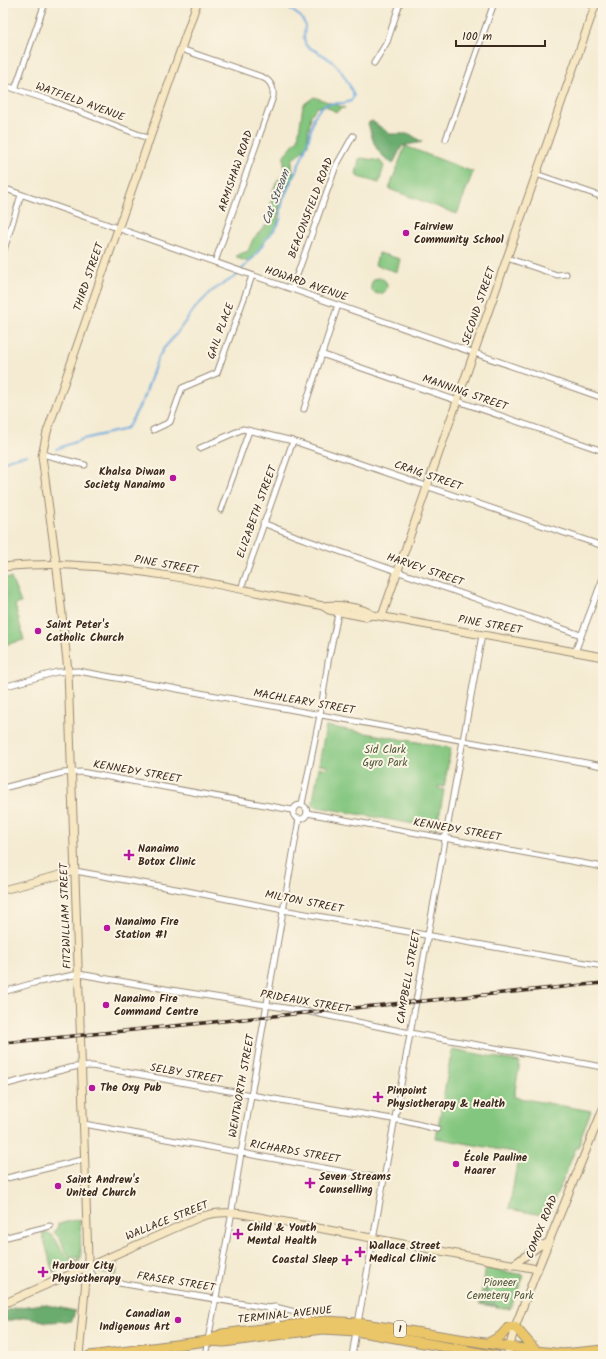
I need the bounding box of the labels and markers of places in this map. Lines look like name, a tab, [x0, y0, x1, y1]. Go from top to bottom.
place label: Fairview Community School	[414, 218, 504, 249]
marker: Fairview Community School	[401, 228, 411, 238]
place label: Khalsa Diwan Society Nanaimo	[84, 463, 165, 494]
marker: Khalsa Diwan Society Nanaimo	[168, 473, 178, 483]
place label: Saint Peter's Catholic Church	[46, 616, 124, 647]
marker: Saint Peter's Catholic Church	[33, 626, 43, 636]
place label: Nanaimo Botox Clinic	[138, 840, 196, 871]
marker: Nanaimo Botox Clinic	[123, 849, 135, 861]
place label: Nanaimo Fire Station #1	[115, 913, 179, 944]
marker: Nanaimo Fire Station #1	[102, 923, 112, 933]
place label: Nanaimo Fire Command Centre	[114, 990, 199, 1021]
marker: Nanaimo Fire Command Centre	[101, 1000, 111, 1010]
place label: The Oxy Pub	[100, 1079, 161, 1097]
place label: Pinpoint Physiotherapy & Health	[387, 1082, 505, 1113]
marker: The Oxy Pub	[87, 1083, 97, 1093]
marker: Pinpoint Physiotherapy & Health	[372, 1091, 384, 1103]
place label: École Pauline Haarer	[464, 1149, 528, 1180]
marker: École Pauline Haarer	[451, 1159, 461, 1169]
place label: Seven Streams Counselling	[319, 1168, 392, 1199]
place label: Saint Andrew's United Church	[66, 1171, 140, 1202]
marker: Seven Streams Counselling	[304, 1177, 316, 1189]
marker: Saint Andrew's United Church	[53, 1181, 63, 1191]
place label: Child & Youth Mental Health	[247, 1219, 317, 1250]
marker: Child & Youth Mental Health	[232, 1228, 244, 1240]
place label: Wallace Street Medical Clinic	[369, 1237, 441, 1268]
marker: Wallace Street Medical Clinic	[354, 1246, 366, 1258]
place label: Coastal Sleep	[272, 1251, 338, 1269]
marker: Coastal Sleep	[341, 1254, 353, 1266]
place label: Harbour City Physiotherapy	[52, 1257, 121, 1288]
marker: Harbour City Physiotherapy	[37, 1266, 49, 1278]
place label: Canadian Indigenous Art	[99, 1305, 171, 1336]
marker: Canadian Indigenous Art	[173, 1315, 183, 1325]

